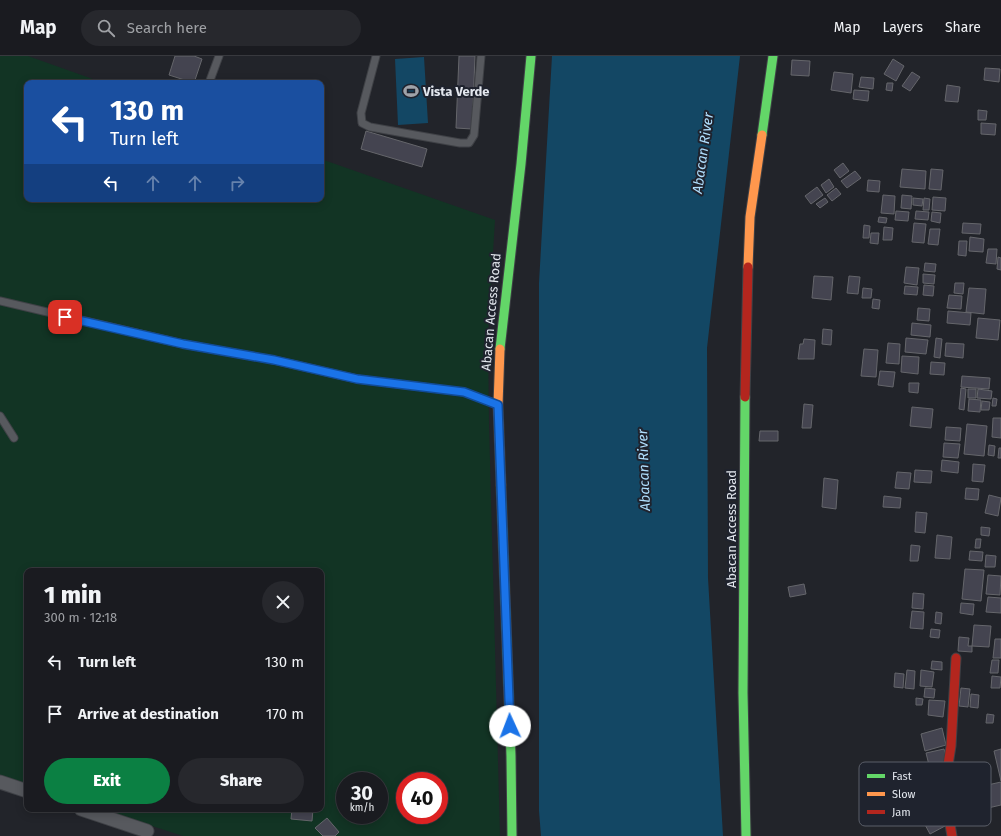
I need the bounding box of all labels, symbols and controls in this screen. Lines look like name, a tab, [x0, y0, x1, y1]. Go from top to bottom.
search box	[81, 10, 361, 46]
text: Map	[20, 16, 57, 39]
icon: search	[95, 17, 117, 39]
text: Search here	[127, 19, 207, 37]
text: Map	[834, 19, 860, 36]
text: Layers	[882, 19, 923, 36]
text: Share	[945, 19, 981, 36]
sports icon: Vista Verde	[402, 82, 420, 100]
place label: Vista Verde	[422, 84, 489, 99]
text: 130 m	[110, 94, 184, 127]
icon: left	[44, 96, 96, 148]
water label: Abacan River	[689, 111, 717, 196]
text: Turn left	[110, 128, 179, 150]
icon: left	[100, 172, 122, 194]
icon: ahead	[142, 172, 164, 194]
icon: ahead	[184, 172, 206, 194]
icon: right	[226, 172, 248, 194]
street label: Abacan Access Road	[478, 252, 504, 372]
pin	[48, 300, 82, 334]
icon: arrive	[54, 306, 76, 328]
water label: Abacan River	[634, 428, 654, 512]
street label: Abacan Access Road	[724, 470, 739, 588]
text: 1 min	[44, 581, 102, 609]
button: close	[262, 581, 304, 623]
text: 300 m · 12:18	[44, 610, 117, 625]
icon: left	[44, 651, 66, 673]
text: Turn left	[78, 653, 136, 671]
text: 130 m	[265, 653, 304, 671]
icon: arrive	[44, 703, 66, 725]
text: Arrive at destination	[78, 705, 219, 723]
text: 170 m	[266, 705, 304, 723]
position arrow	[489, 705, 531, 747]
button: Exit	[44, 758, 170, 804]
button: Share	[178, 758, 304, 804]
legend	[859, 762, 991, 826]
text: Fast	[892, 770, 912, 783]
speed limit sign: 40	[396, 772, 448, 824]
text: 30	[351, 781, 373, 805]
text: Slow	[892, 788, 916, 801]
text: km/h	[350, 802, 374, 814]
text: Jam	[892, 806, 911, 819]

